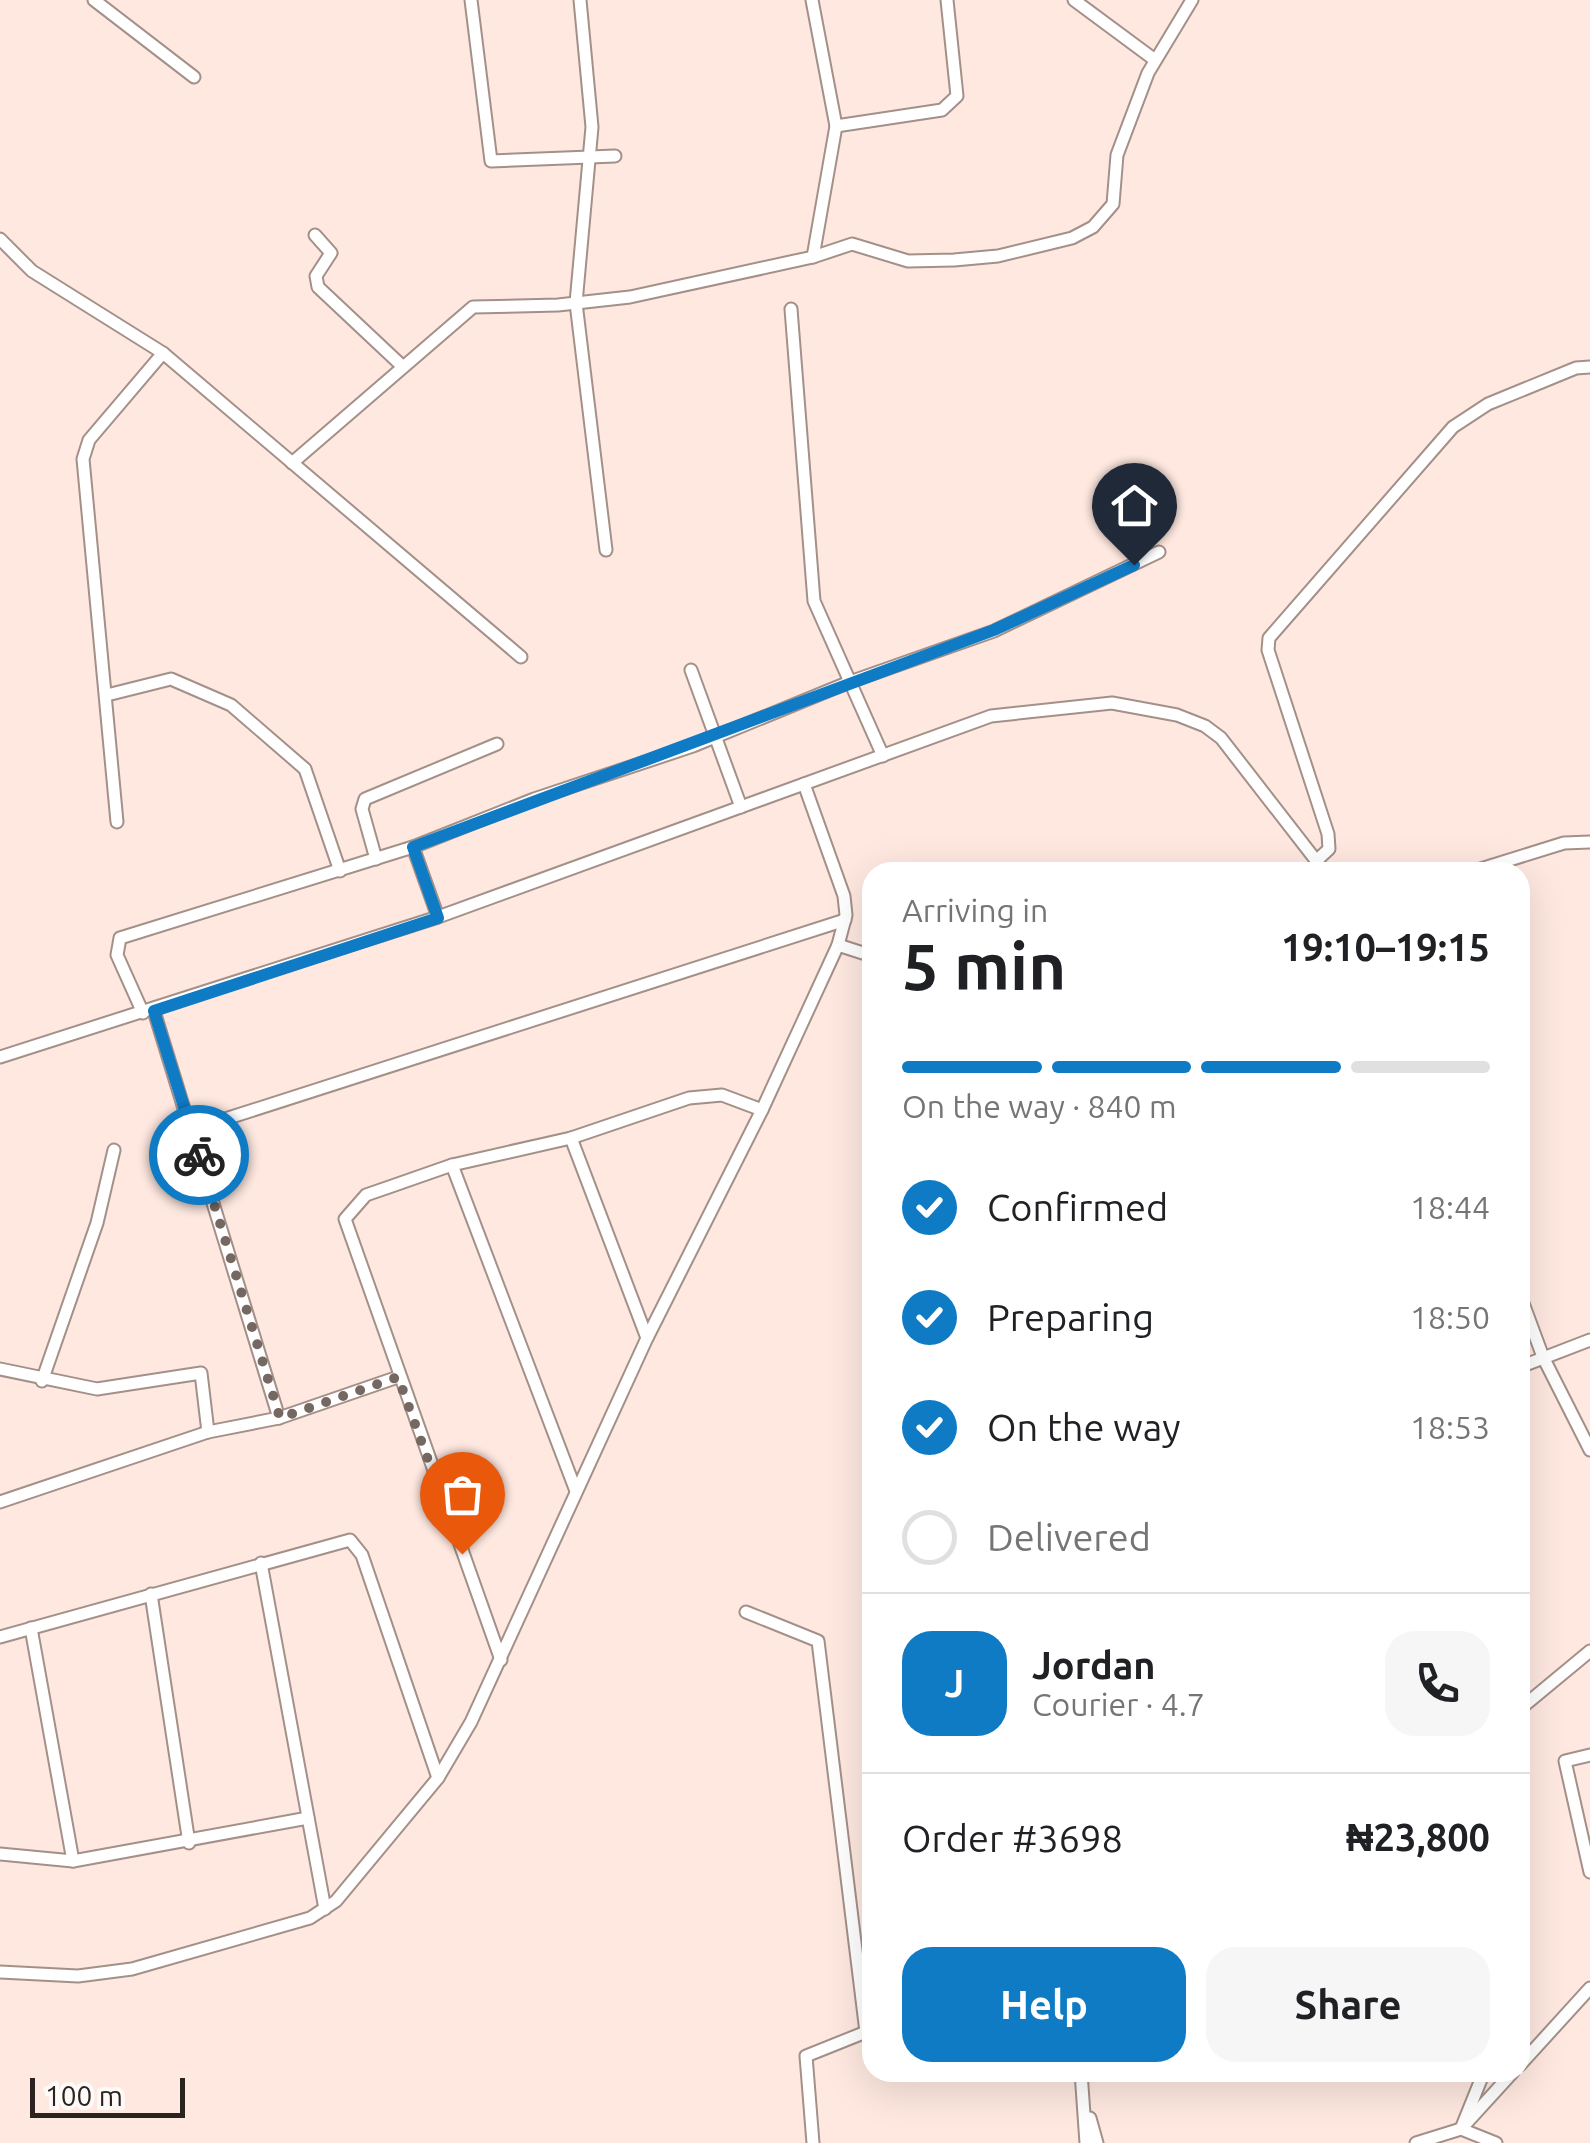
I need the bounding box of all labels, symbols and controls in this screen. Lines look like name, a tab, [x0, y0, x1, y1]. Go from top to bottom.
pin	[1092, 463, 1177, 566]
icon: home	[1107, 478, 1162, 533]
text: Arriving in	[902, 892, 1048, 928]
text: 19:10–19:15	[1281, 926, 1490, 968]
text: 5 min	[902, 929, 1066, 1002]
text: On the way · 840 m	[902, 1088, 1177, 1124]
courier	[149, 1105, 249, 1205]
icon: bike	[172, 1128, 227, 1183]
icon: check	[902, 1180, 957, 1235]
text: Confirmed	[987, 1186, 1168, 1228]
text: 18:44	[1410, 1189, 1490, 1225]
icon: check	[902, 1290, 957, 1345]
text: Preparing	[987, 1296, 1154, 1338]
text: 18:50	[1410, 1299, 1490, 1335]
icon: check	[902, 1400, 957, 1455]
text: On the way	[987, 1406, 1180, 1448]
text: 18:53	[1410, 1409, 1490, 1445]
pin	[420, 1452, 505, 1555]
icon: bag	[435, 1467, 490, 1522]
text: Delivered	[987, 1516, 1151, 1558]
button: phone	[1385, 1631, 1490, 1736]
text: Jordan	[1032, 1644, 1156, 1686]
text: J	[945, 1662, 964, 1704]
text: Courier · 4.7	[1032, 1686, 1205, 1722]
text: ₦23,800	[1346, 1816, 1490, 1858]
text: Order #3698	[902, 1817, 1123, 1859]
button: Help	[902, 1947, 1186, 2062]
button: Share	[1206, 1947, 1490, 2062]
scale bar	[30, 2073, 185, 2118]
text: 100 m	[45, 2080, 123, 2111]

